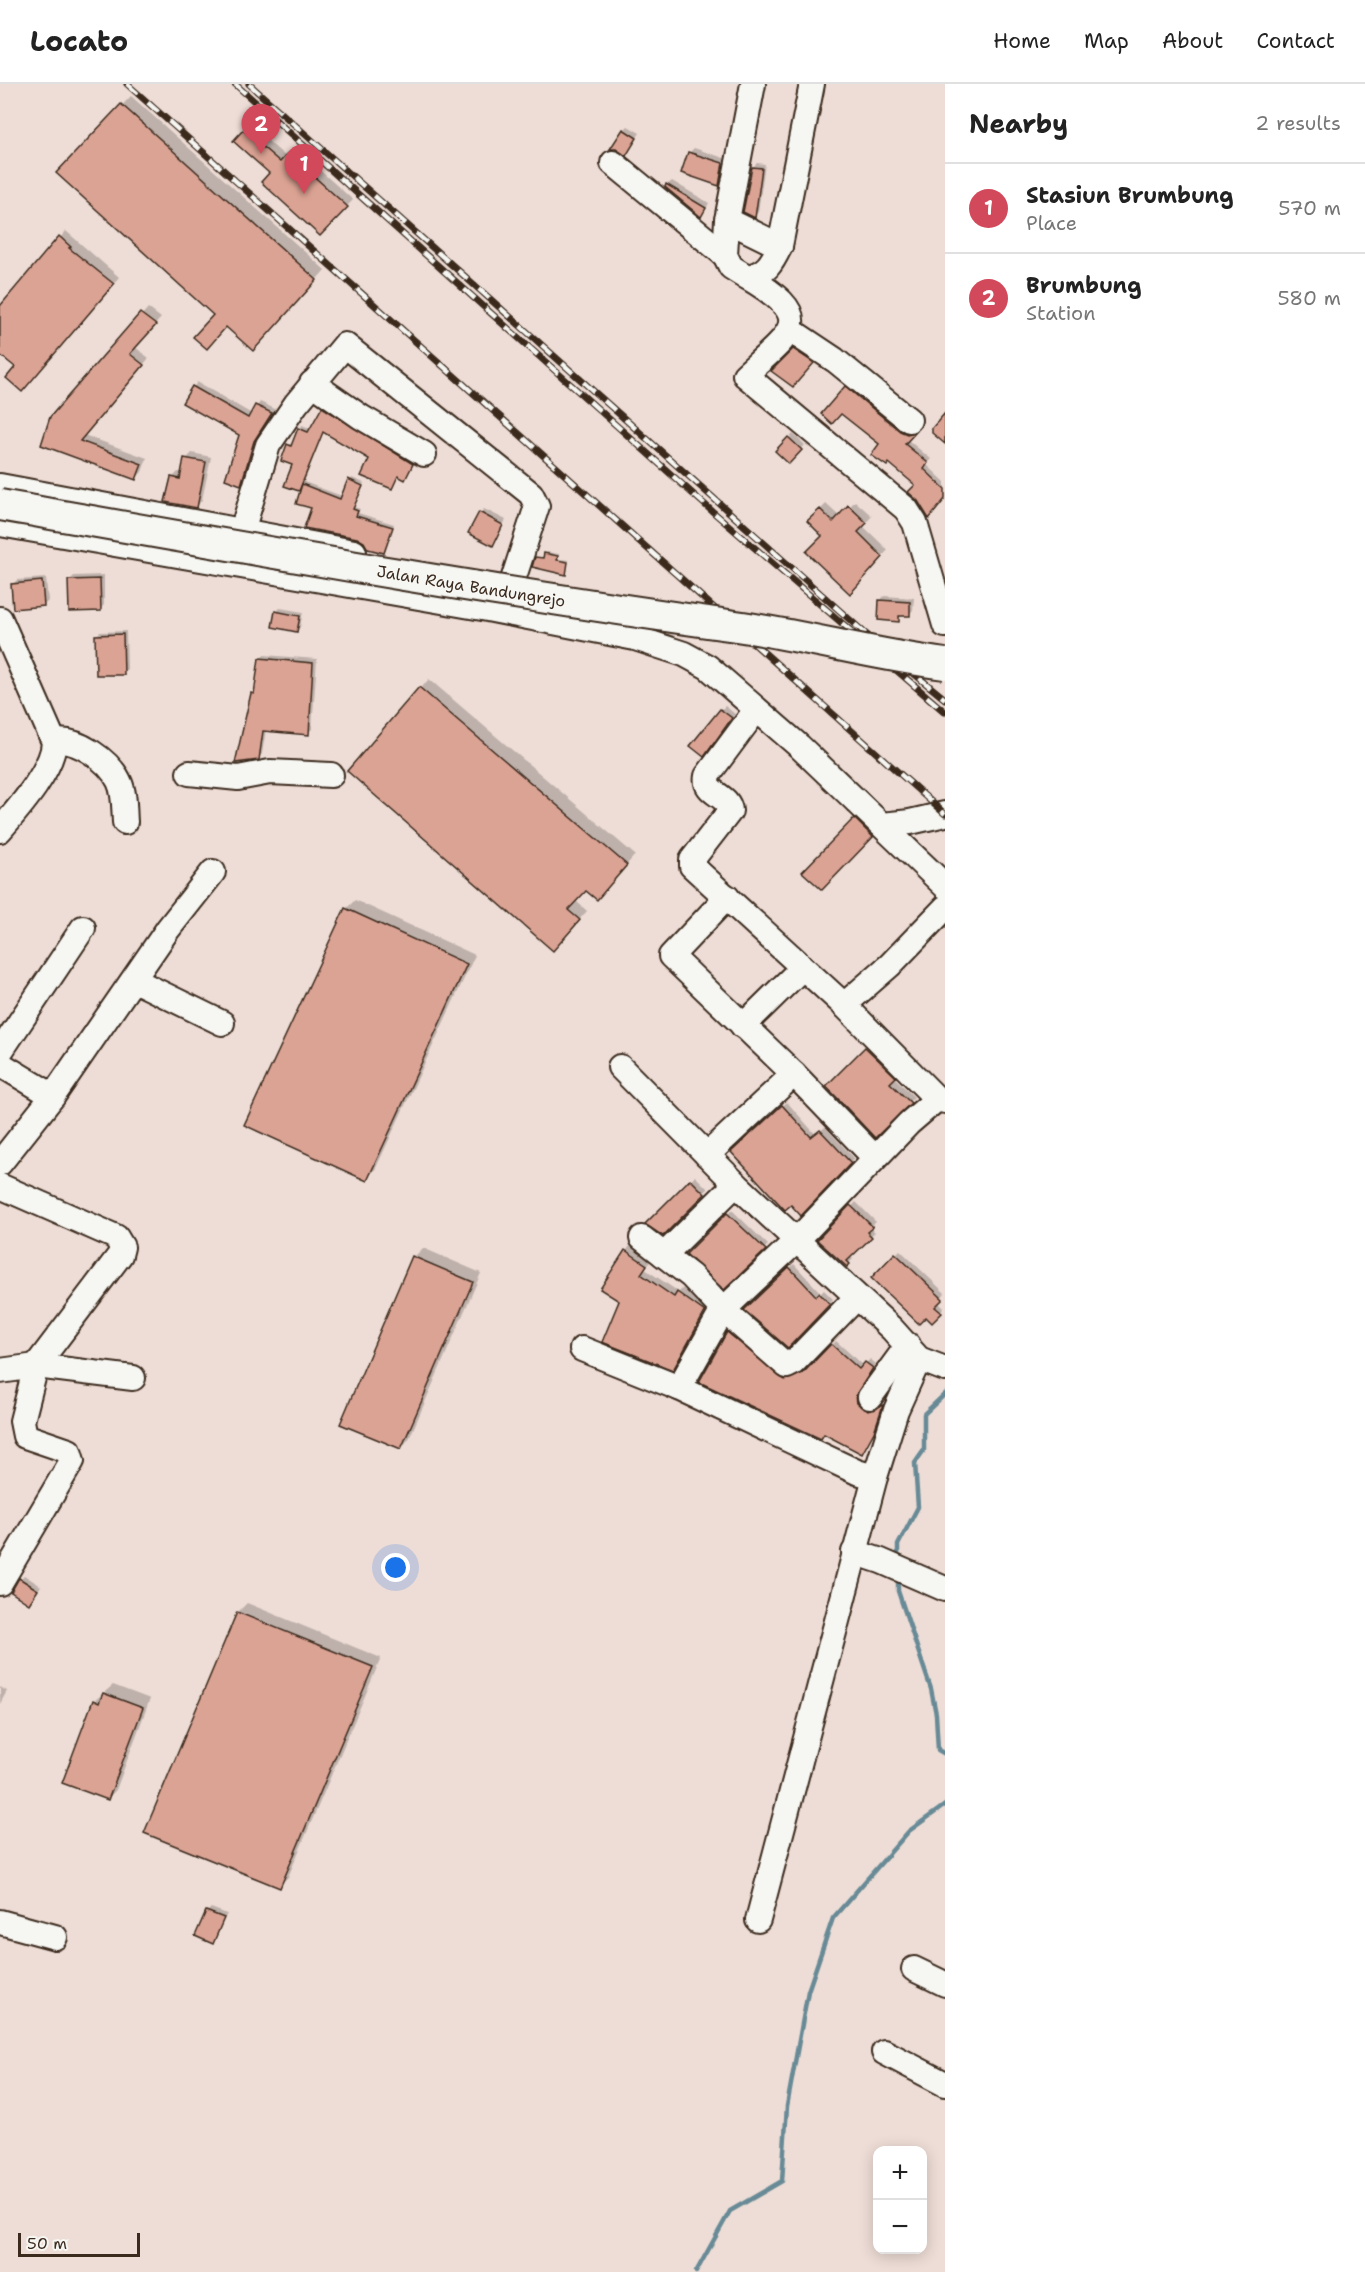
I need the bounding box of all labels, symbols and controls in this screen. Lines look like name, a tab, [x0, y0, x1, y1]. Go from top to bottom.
text: Locato	[30, 22, 128, 60]
text: Home	[993, 27, 1051, 55]
text: Map	[1084, 27, 1129, 55]
text: About	[1162, 27, 1223, 55]
text: Contact	[1256, 27, 1335, 55]
pin: 2	[242, 104, 280, 154]
text: Nearby	[969, 106, 1068, 141]
text: 2 results	[1255, 110, 1341, 136]
pin: 1	[284, 144, 324, 194]
text: Stasiun Brumbung	[1026, 181, 1233, 210]
text: 1	[984, 195, 993, 221]
text: 570 m	[1278, 195, 1341, 221]
text: Place	[1026, 210, 1077, 236]
text: Brumbung	[1026, 271, 1141, 300]
text: 2	[982, 285, 996, 311]
text: 580 m	[1278, 285, 1341, 311]
text: Station	[1026, 300, 1095, 326]
street label: Jalan Raya Bandungrejo	[375, 560, 567, 611]
your location	[381, 1553, 410, 1582]
map controls	[873, 2146, 927, 2254]
button: +	[873, 2146, 927, 2200]
button: −	[873, 2200, 927, 2254]
scale bar	[18, 2230, 140, 2258]
text: 50 m	[27, 2233, 67, 2254]

